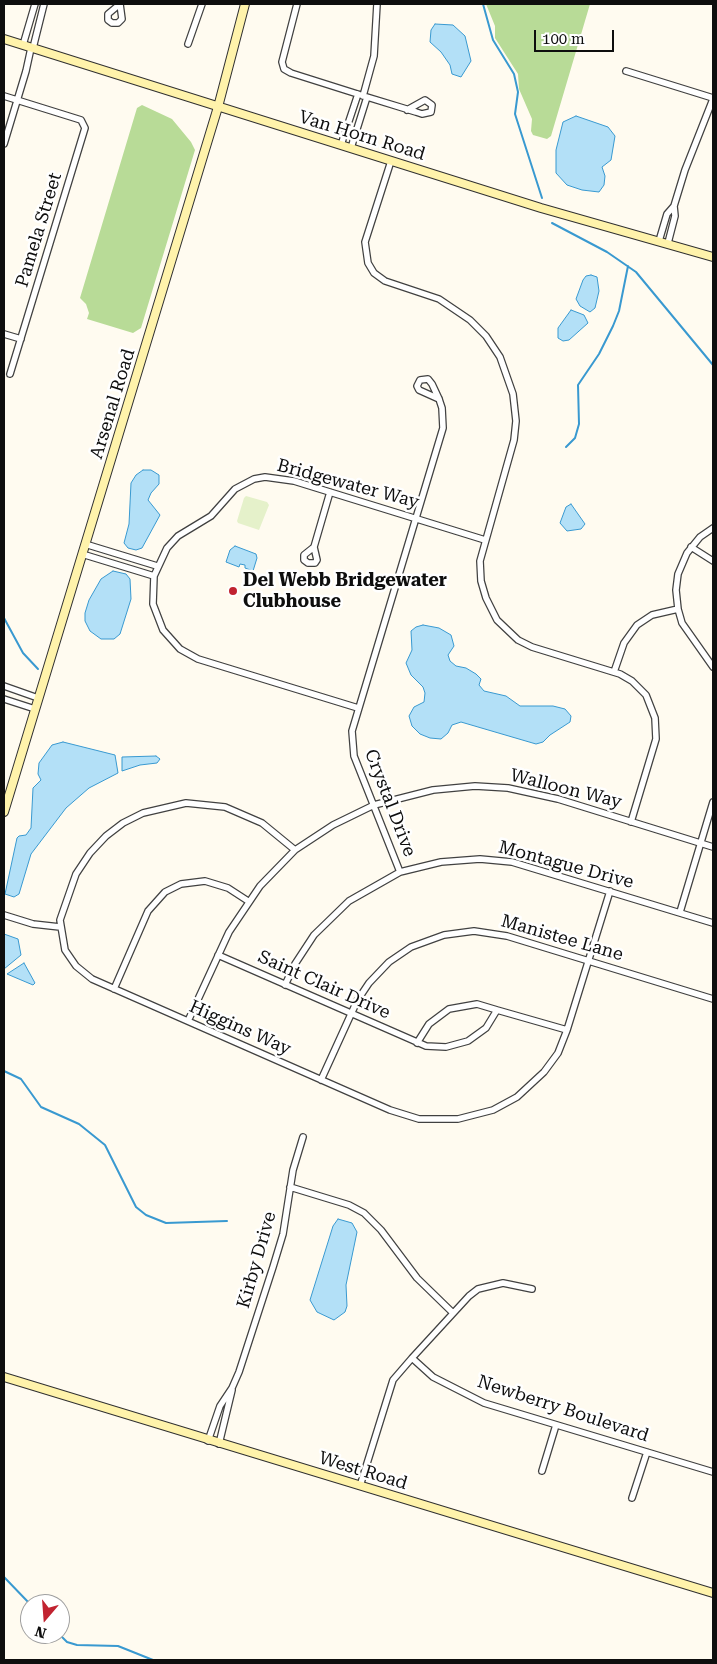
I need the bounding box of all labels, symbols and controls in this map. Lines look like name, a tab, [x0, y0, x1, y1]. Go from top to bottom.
scale bar	[537, 20, 617, 52]
text: 100 m	[542, 30, 585, 48]
street label: Van Horn Road	[296, 107, 428, 165]
street label: Pamela Street	[11, 170, 67, 290]
street label: Arsenal Road	[86, 346, 140, 462]
street label: Bridgewater Way	[275, 455, 421, 513]
place label: Del Webb Bridgewater Clubhouse	[243, 570, 447, 612]
marker: Del Webb Bridgewater Clubhouse	[227, 585, 239, 597]
street label: Crystal Drive	[360, 746, 420, 860]
street label: Walloon Way	[508, 765, 624, 813]
street label: Montague Drive	[496, 837, 636, 893]
street label: Manistee Lane	[498, 910, 626, 966]
street label: Saint Clair Drive	[254, 946, 394, 1024]
street label: Higgins Way	[186, 996, 294, 1060]
street label: Kirby Drive	[233, 1209, 281, 1311]
street label: Newberry Boulevard	[475, 1371, 651, 1447]
street label: West Road	[316, 1447, 410, 1495]
north arrow	[20, 1594, 70, 1644]
text: N	[33, 1623, 48, 1642]

